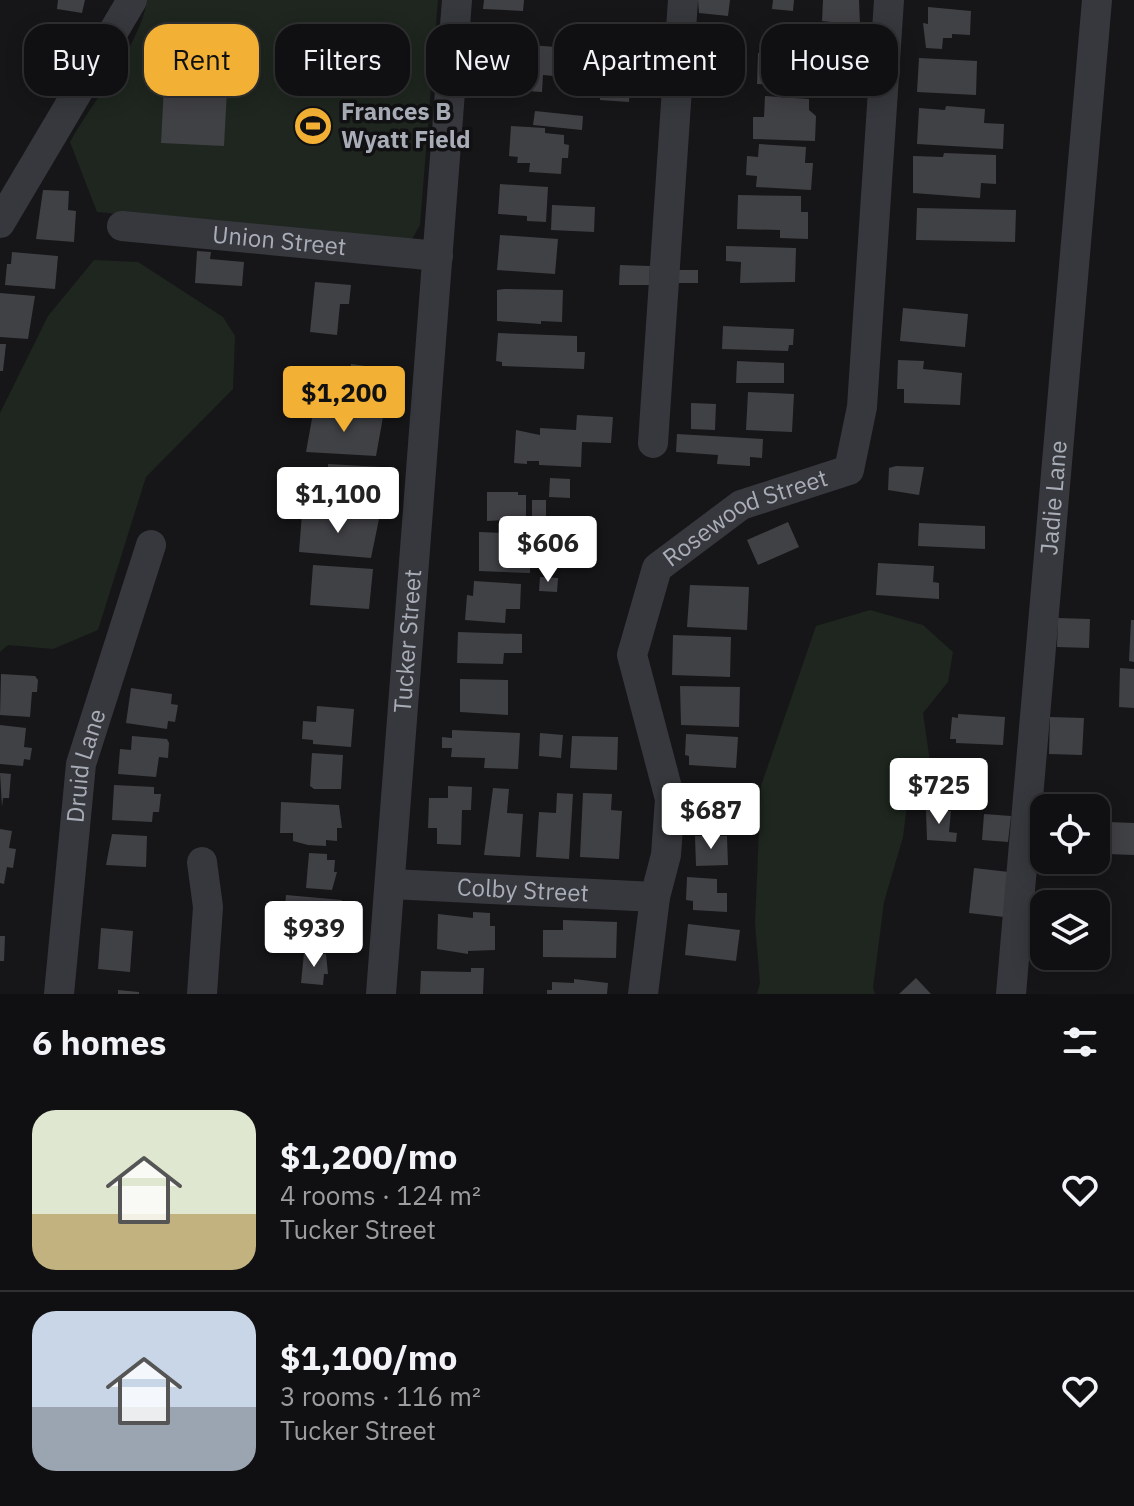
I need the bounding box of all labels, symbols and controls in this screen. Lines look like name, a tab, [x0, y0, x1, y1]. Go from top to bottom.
chip: Buy	[24, 24, 128, 96]
chip: Rent	[144, 24, 259, 96]
chip: Filters	[275, 24, 410, 96]
chip: New	[426, 24, 538, 96]
chip: Apartment	[554, 24, 745, 96]
chip: House	[761, 24, 898, 96]
place label: Frances B Wyatt Field	[341, 95, 471, 155]
sports icon: Frances B Wyatt Field	[292, 105, 334, 147]
street label: Union Street	[211, 218, 348, 262]
pin: $1,200	[279, 366, 409, 434]
text: $1,200	[301, 375, 387, 409]
street label: Jadie Lane	[1032, 439, 1074, 557]
street label: Rosewood Street	[656, 461, 831, 573]
pin: $1,100	[273, 467, 403, 535]
text: $1,100	[295, 476, 381, 510]
pin: $606	[501, 516, 595, 584]
text: $606	[517, 525, 579, 559]
street label: Tucker Street	[386, 568, 428, 714]
street label: Druid Lane	[58, 705, 113, 824]
pin: $725	[892, 758, 986, 826]
text: $725	[908, 767, 970, 801]
pin: $687	[664, 783, 758, 851]
text: $687	[680, 792, 742, 826]
map controls	[1030, 794, 1110, 970]
button: locate	[1030, 794, 1110, 874]
street label: Colby Street	[456, 870, 590, 909]
button: layers	[1030, 890, 1110, 970]
pin: $939	[267, 901, 361, 969]
text: $939	[283, 910, 345, 944]
text: 6 homes	[32, 1020, 167, 1064]
icon: filters	[1058, 1020, 1102, 1064]
text: $1,200/mo	[280, 1134, 457, 1178]
icon: home	[96, 1142, 192, 1238]
icon: heart	[1058, 1168, 1102, 1212]
text: 4 rooms · 124 m²	[280, 1178, 481, 1212]
text: Tucker Street	[280, 1212, 436, 1246]
text: $1,100/mo	[280, 1335, 457, 1379]
icon: home	[96, 1343, 192, 1439]
icon: heart	[1058, 1369, 1102, 1413]
text: 3 rooms · 116 m²	[280, 1379, 481, 1413]
text: Tucker Street	[280, 1413, 436, 1447]

